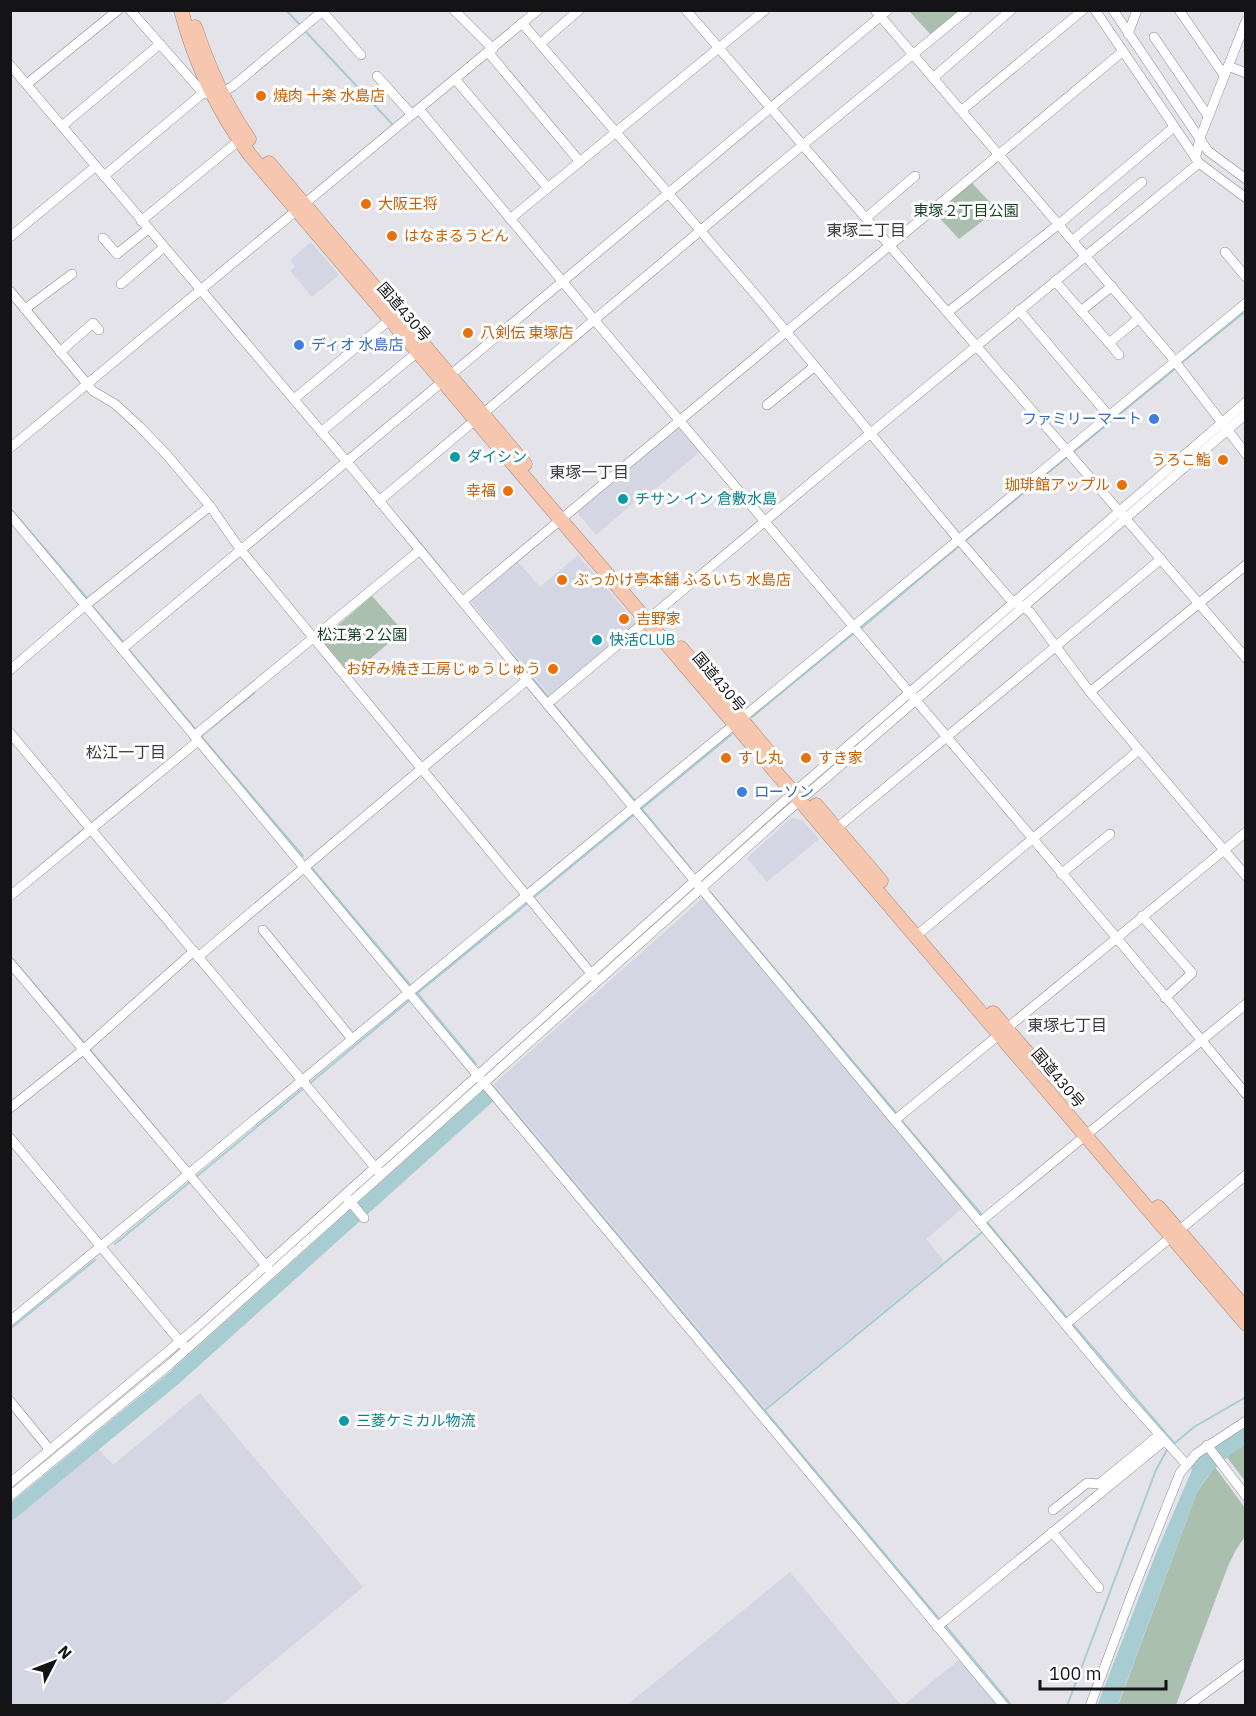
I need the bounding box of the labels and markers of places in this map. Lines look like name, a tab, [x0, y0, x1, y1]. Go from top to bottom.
place label: 焼肉 十楽 水島店	[273, 86, 385, 105]
marker: 焼肉 十楽 水島店	[254, 89, 268, 103]
place label: 大阪王将	[378, 194, 438, 213]
marker: 大阪王将	[359, 197, 373, 211]
place label: はなまるうどん	[404, 226, 509, 245]
marker: はなまるうどん	[385, 229, 399, 243]
place label: 八剣伝 東塚店	[480, 323, 574, 342]
marker: 八剣伝 東塚店	[461, 326, 475, 340]
place label: ディオ 水島店	[311, 335, 404, 354]
marker: ディオ 水島店	[292, 338, 306, 352]
place label: ファミリーマート	[1022, 409, 1142, 428]
marker: ファミリーマート	[1147, 412, 1161, 426]
place label: ダイシン	[467, 447, 527, 466]
marker: ダイシン	[448, 450, 462, 464]
place label: うろこ鮨	[1151, 450, 1211, 469]
marker: うろこ鮨	[1216, 453, 1230, 467]
place label: 珈琲館アップル	[1005, 475, 1110, 494]
marker: 珈琲館アップル	[1115, 478, 1129, 492]
place label: 幸福	[466, 481, 496, 500]
marker: 幸福	[501, 484, 515, 498]
place label: チサン イン 倉敷水島	[635, 489, 777, 508]
marker: チサン イン 倉敷水島	[616, 492, 630, 506]
place label: ぶっかけ亭本舗 ふるいち 水島店	[574, 570, 791, 589]
marker: ぶっかけ亭本舗 ふるいち 水島店	[555, 573, 569, 587]
place label: 吉野家	[636, 609, 681, 628]
marker: 吉野家	[617, 612, 631, 626]
place label: 快活CLUB	[609, 630, 675, 649]
marker: 快活CLUB	[590, 633, 604, 647]
place label: お好み焼き工房じゅうじゅう	[346, 659, 541, 678]
marker: お好み焼き工房じゅうじゅう	[546, 662, 560, 676]
place label: すし丸	[738, 748, 783, 767]
place label: すき家	[818, 748, 863, 767]
marker: すし丸	[719, 751, 733, 765]
marker: すき家	[799, 751, 813, 765]
place label: ローソン	[754, 782, 814, 801]
marker: ローソン	[735, 785, 749, 799]
place label: 三菱ケミカル物流	[356, 1411, 476, 1430]
marker: 三菱ケミカル物流	[337, 1414, 351, 1428]

